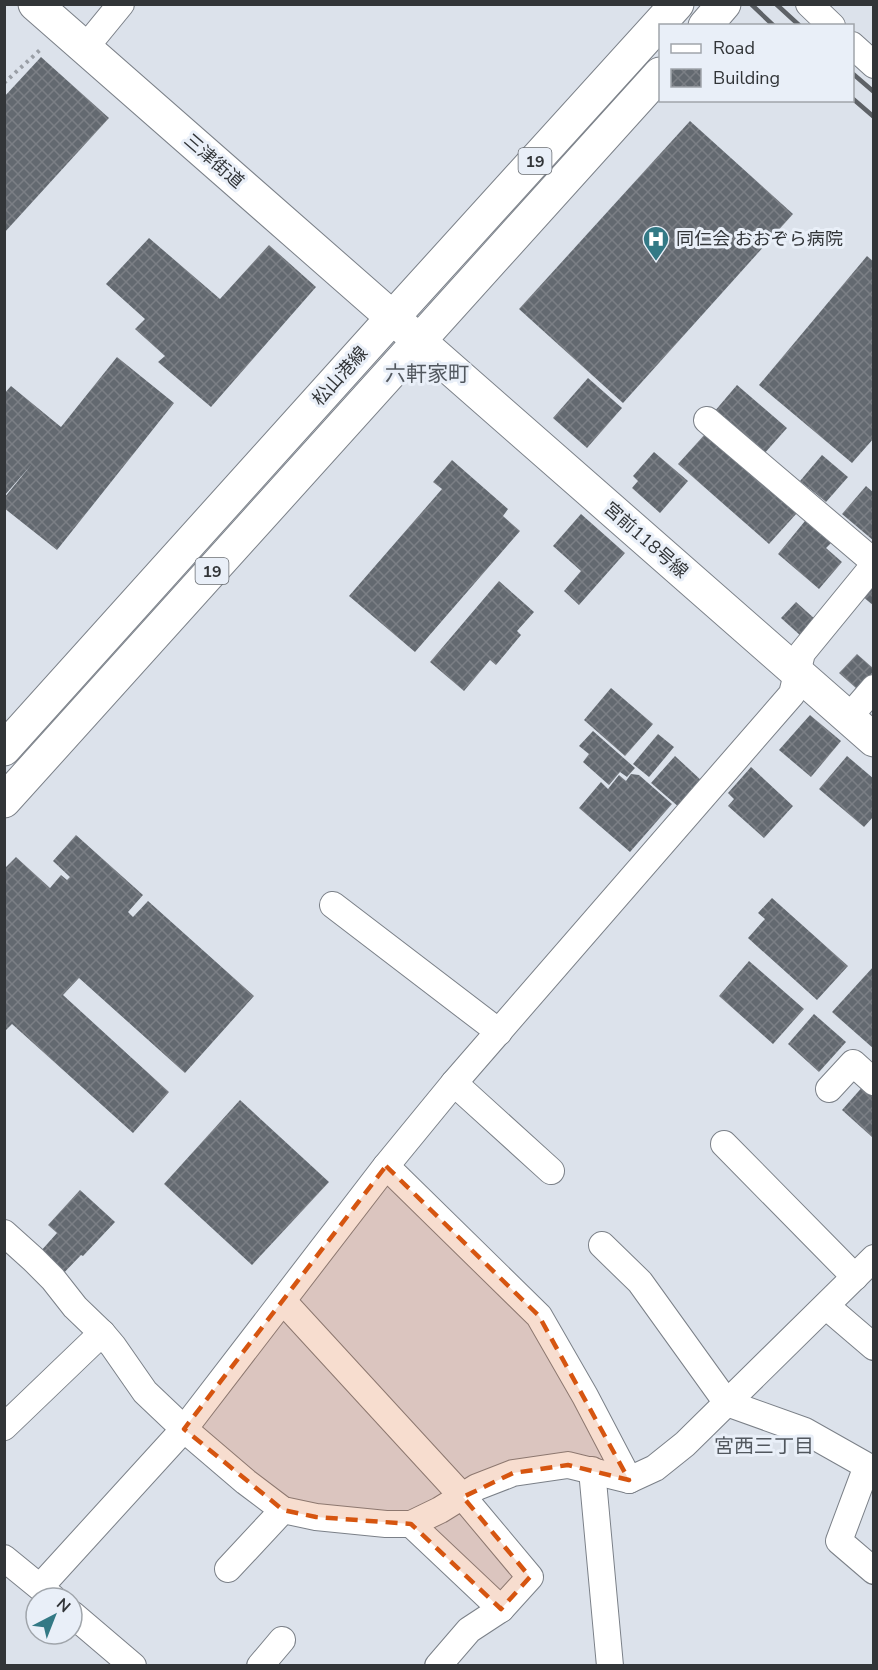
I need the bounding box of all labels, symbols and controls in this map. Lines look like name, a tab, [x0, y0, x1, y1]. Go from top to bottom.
legend	[659, 24, 854, 102]
text: Road	[713, 36, 755, 60]
text: Building	[713, 66, 780, 90]
street label: 三津街道	[179, 128, 249, 194]
road number: 19	[518, 148, 552, 174]
hospital icon: 同仁会 おおぞら病院	[641, 224, 671, 262]
place label: 同仁会 おおぞら病院	[676, 227, 843, 251]
street label: 松山港線	[307, 341, 373, 411]
district label: 六軒家町	[385, 360, 469, 388]
street label: 宮前118号線	[599, 497, 693, 583]
road number: 19	[196, 558, 228, 584]
district label: 宮西三丁目	[714, 1433, 814, 1460]
north arrow	[24, 1586, 84, 1646]
text: N	[52, 1593, 75, 1618]

